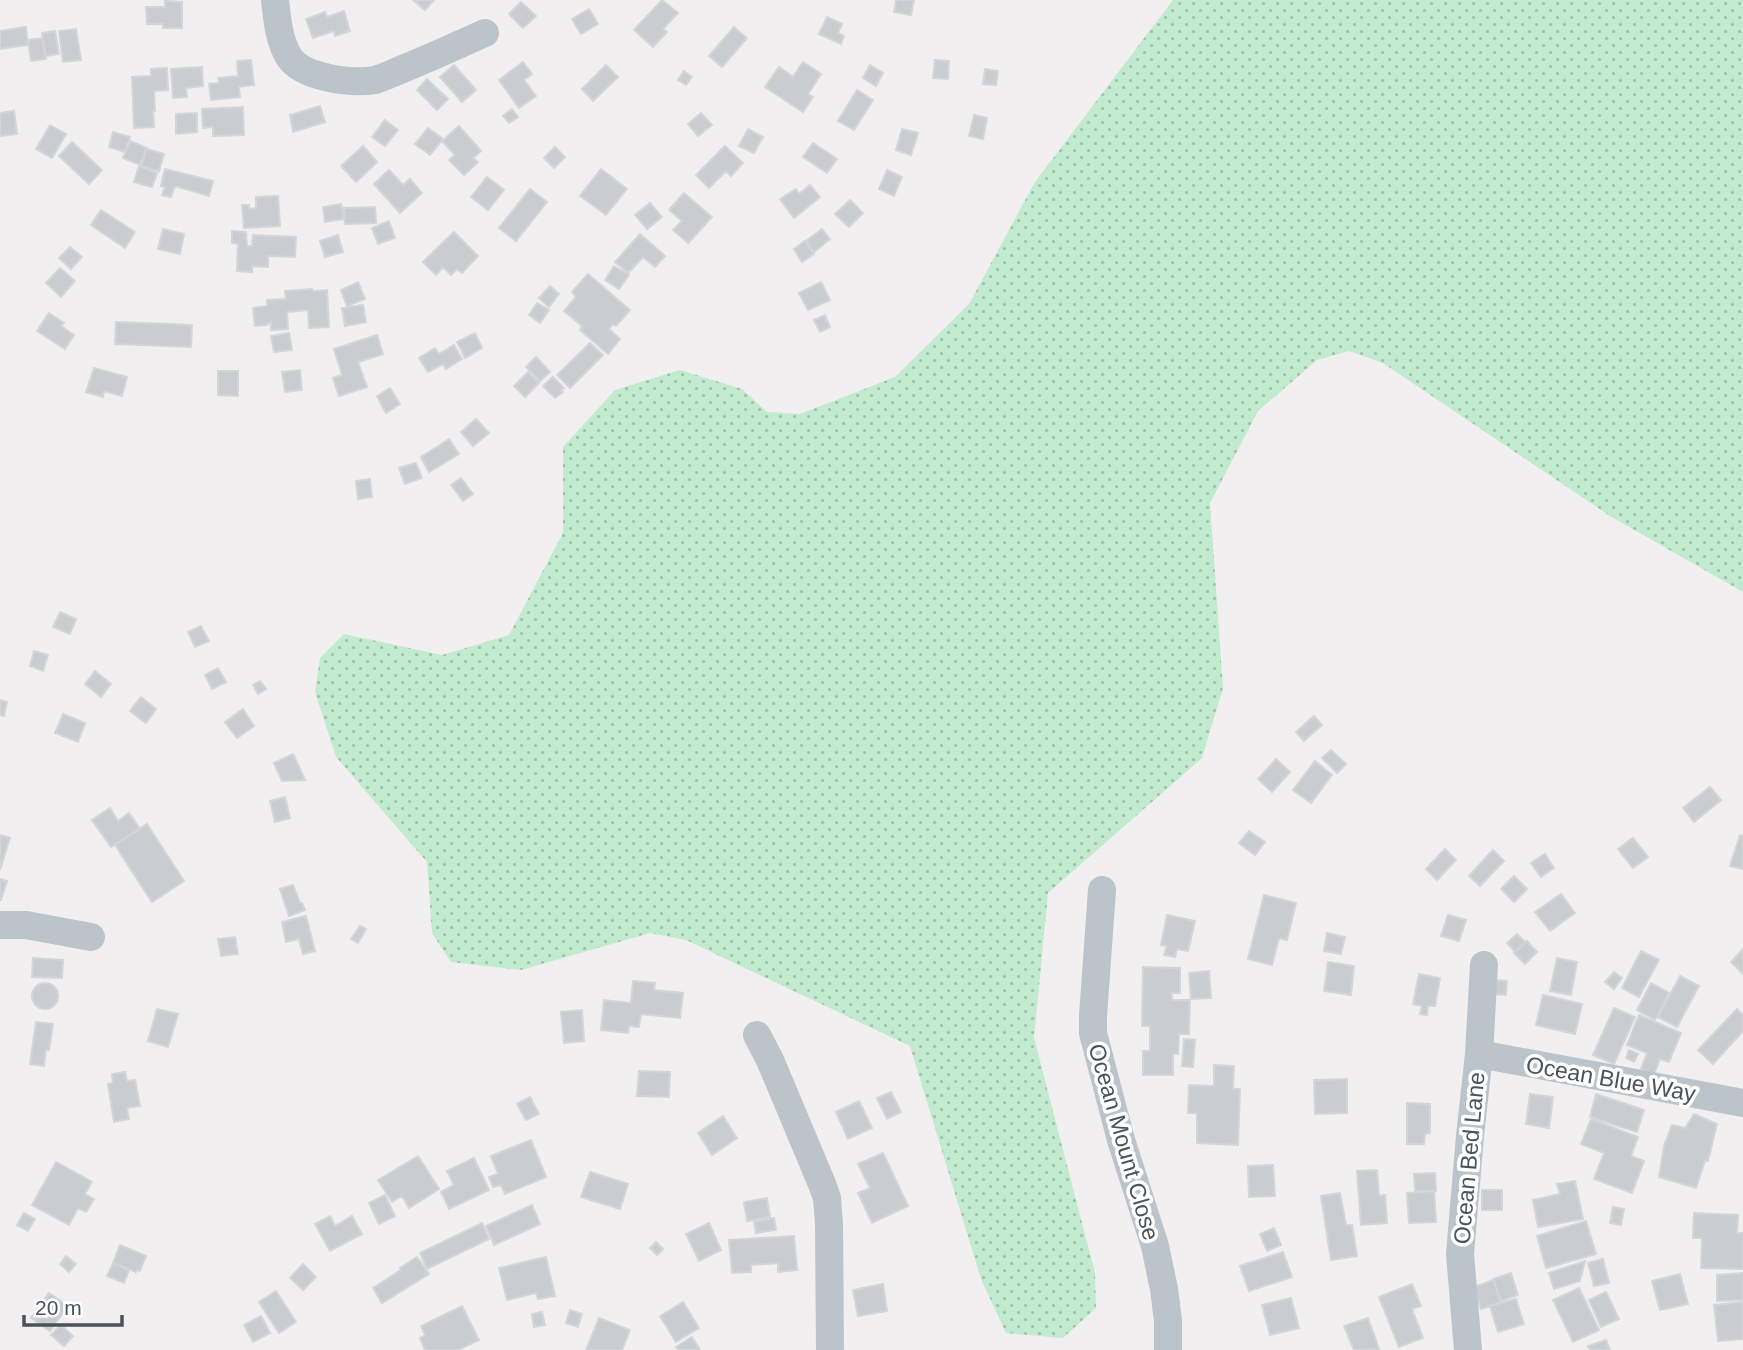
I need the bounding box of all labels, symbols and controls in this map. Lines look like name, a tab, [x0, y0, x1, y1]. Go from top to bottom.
street label: Ocean Mount Close	[1083, 1041, 1165, 1243]
street label: Ocean Blue Way	[1524, 1051, 1698, 1107]
street label: Ocean Bed Lane	[1449, 1071, 1489, 1245]
scale bar	[24, 1284, 122, 1328]
text: 20 m	[35, 1296, 82, 1319]

